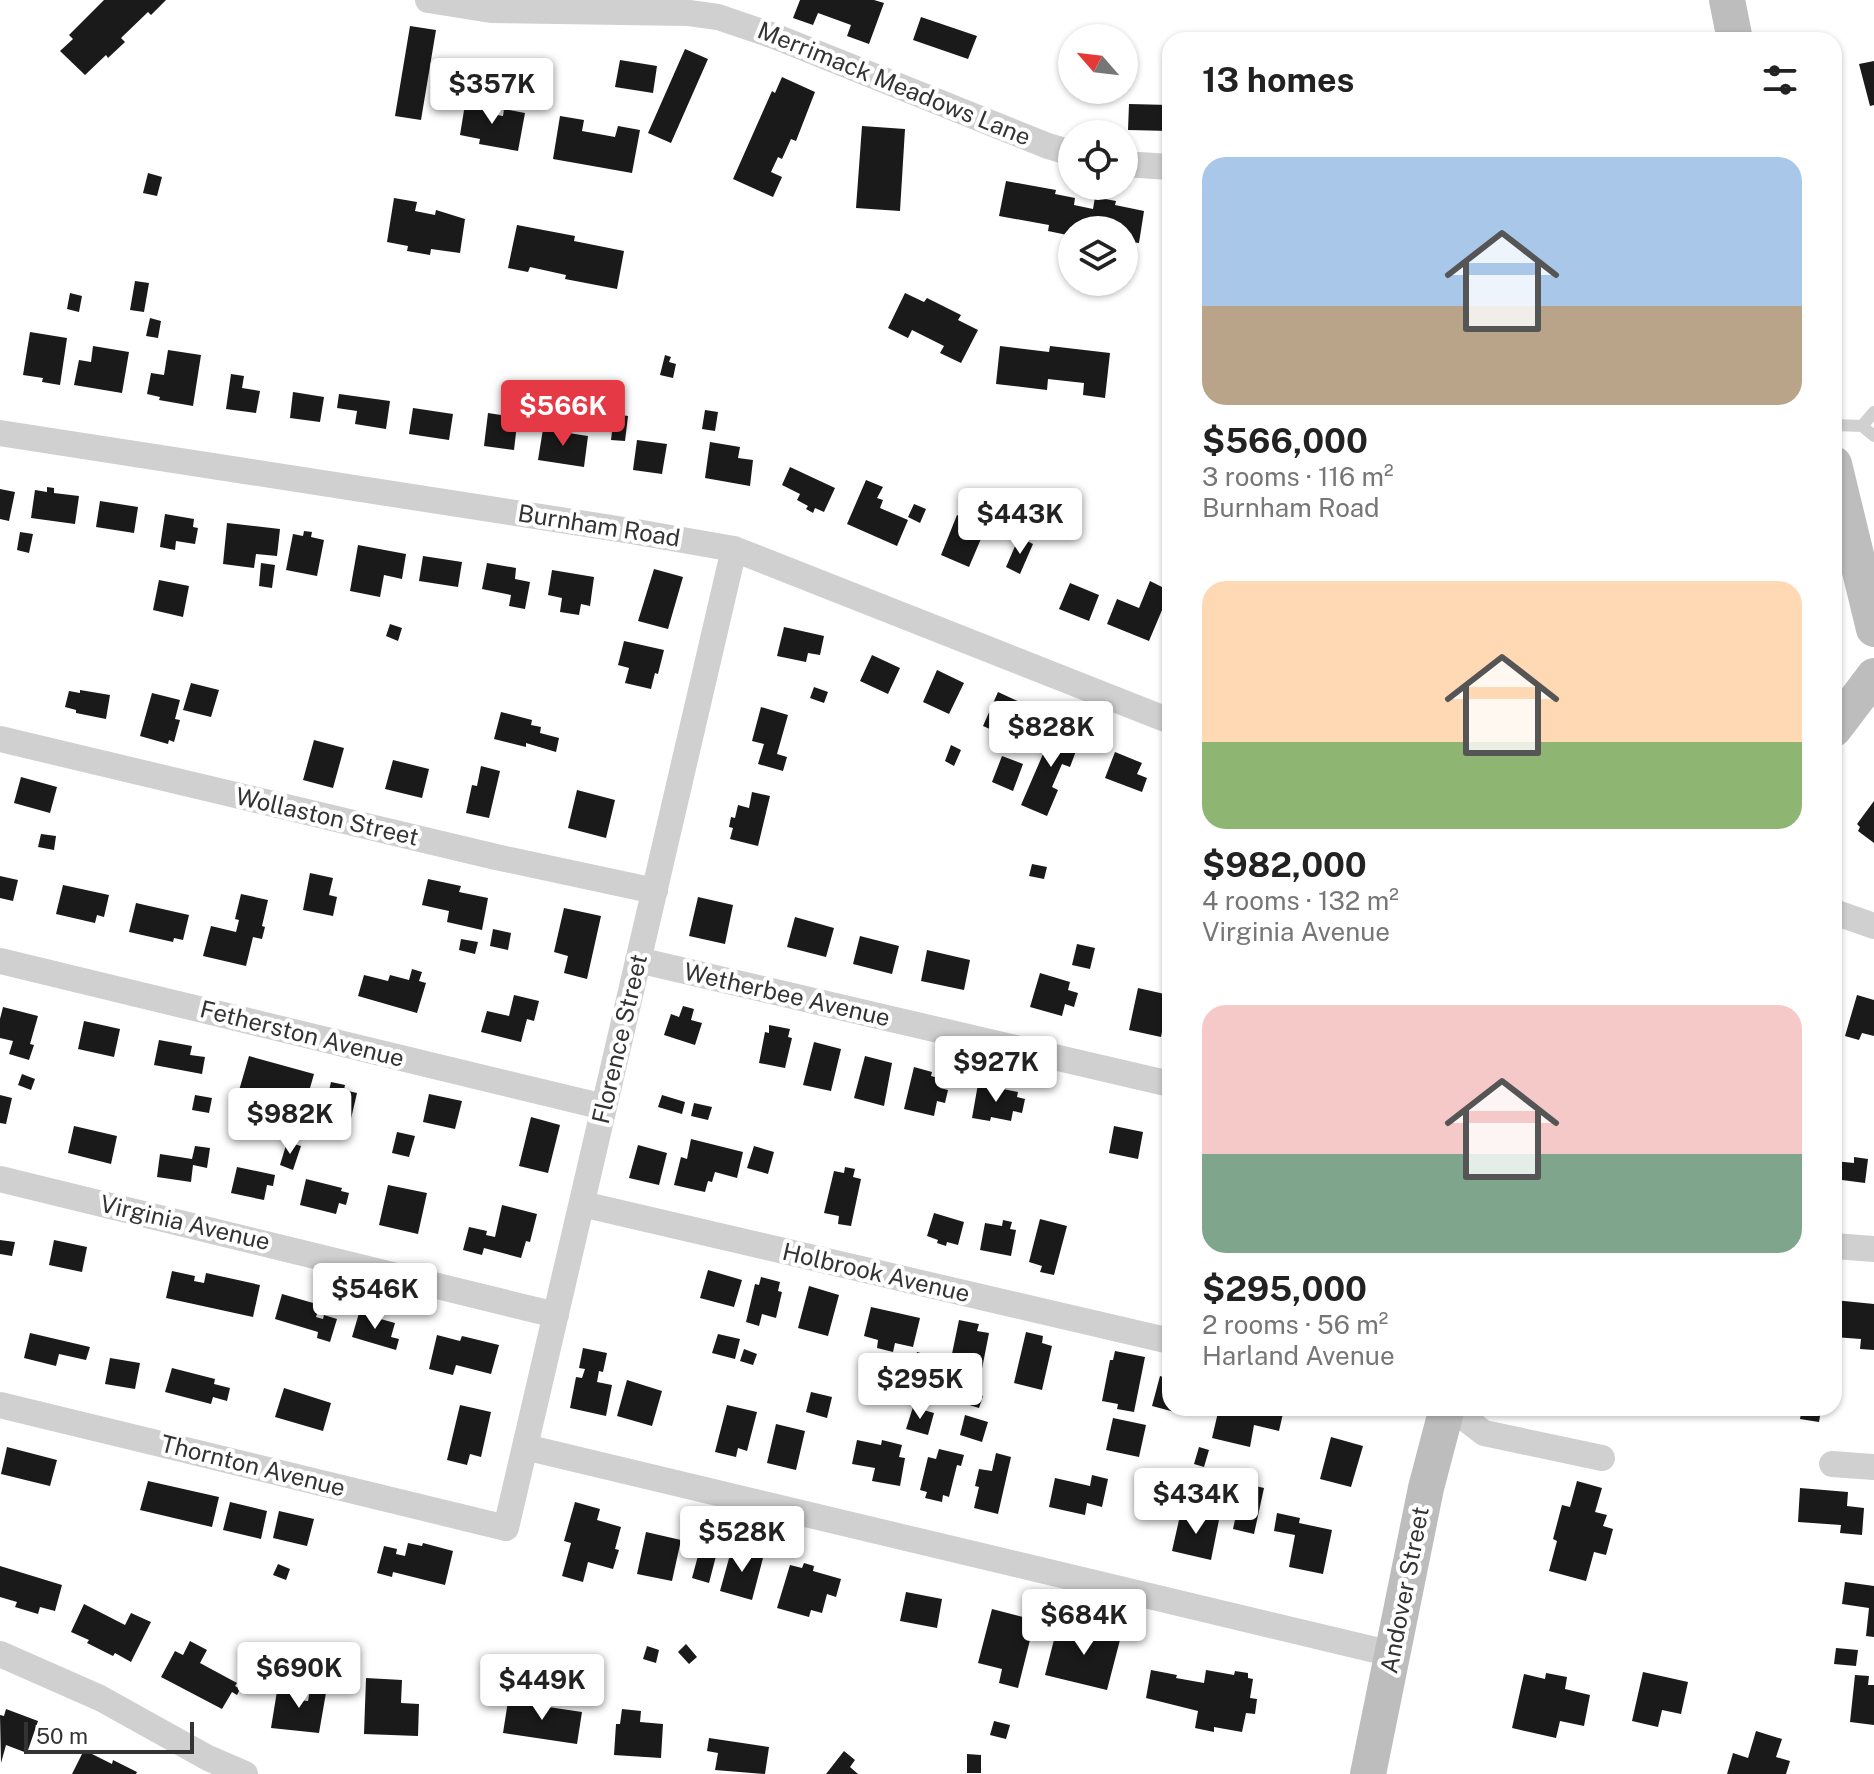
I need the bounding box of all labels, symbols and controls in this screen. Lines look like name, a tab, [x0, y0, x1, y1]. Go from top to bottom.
street label: Merrimack Meadows Lane	[754, 15, 1035, 151]
north arrow	[1058, 24, 1138, 104]
map controls	[1058, 24, 1138, 296]
pin: $357K	[436, 58, 548, 126]
icon: filters	[1758, 58, 1802, 102]
text: 13 homes	[1202, 60, 1354, 100]
text: $357K	[448, 68, 536, 99]
button: locate	[1058, 120, 1138, 200]
icon: home	[1430, 209, 1574, 353]
button: layers	[1058, 216, 1138, 296]
pin: $566K	[507, 380, 619, 448]
text: $566K	[519, 390, 607, 421]
text: $566,000	[1202, 421, 1368, 461]
text: 3 rooms · 116 m²	[1202, 461, 1394, 492]
pin: $443K	[964, 488, 1076, 556]
text: Burnham Road	[1202, 492, 1380, 523]
street label: Burnham Road	[516, 498, 682, 552]
text: $443K	[976, 498, 1064, 529]
icon: home	[1430, 633, 1574, 777]
pin: $828K	[995, 701, 1107, 769]
text: $828K	[1007, 711, 1095, 742]
street label: Wollaston Street	[233, 781, 421, 851]
text: $982,000	[1202, 845, 1367, 885]
text: 4 rooms · 132 m²	[1202, 885, 1399, 916]
text: Virginia Avenue	[1202, 916, 1390, 947]
street label: Florence Street	[586, 951, 652, 1126]
street label: Wetherbee Avenue	[681, 957, 893, 1031]
street label: Fetherston Avenue	[197, 994, 407, 1072]
pin: $927K	[940, 1036, 1052, 1104]
text: $927K	[953, 1046, 1039, 1077]
icon: home	[1430, 1057, 1574, 1201]
pin: $982K	[234, 1088, 346, 1156]
text: $982K	[246, 1098, 334, 1129]
street label: Virginia Avenue	[98, 1189, 273, 1255]
street label: Holbrook Avenue	[780, 1237, 973, 1307]
pin: $546K	[319, 1263, 431, 1331]
text: $295,000	[1202, 1269, 1367, 1309]
text: $546K	[331, 1273, 419, 1304]
text: 2 rooms · 56 m²	[1202, 1309, 1388, 1340]
text: Harland Avenue	[1202, 1340, 1395, 1371]
pin: $295K	[864, 1353, 976, 1421]
text: $295K	[876, 1363, 964, 1394]
street label: Thornton Avenue	[158, 1429, 348, 1501]
pin: $434K	[1140, 1468, 1252, 1536]
text: $434K	[1152, 1478, 1240, 1509]
street label: Andover Street	[1374, 1504, 1434, 1676]
pin: $528K	[686, 1506, 798, 1574]
text: $528K	[698, 1516, 786, 1547]
pin: $684K	[1028, 1589, 1140, 1657]
text: $684K	[1040, 1599, 1128, 1630]
pin: $690K	[243, 1642, 355, 1710]
text: $690K	[255, 1652, 343, 1683]
pin: $449K	[486, 1654, 598, 1722]
text: $449K	[498, 1664, 586, 1695]
scale bar	[24, 1718, 194, 1754]
text: 50 m	[36, 1723, 88, 1749]

